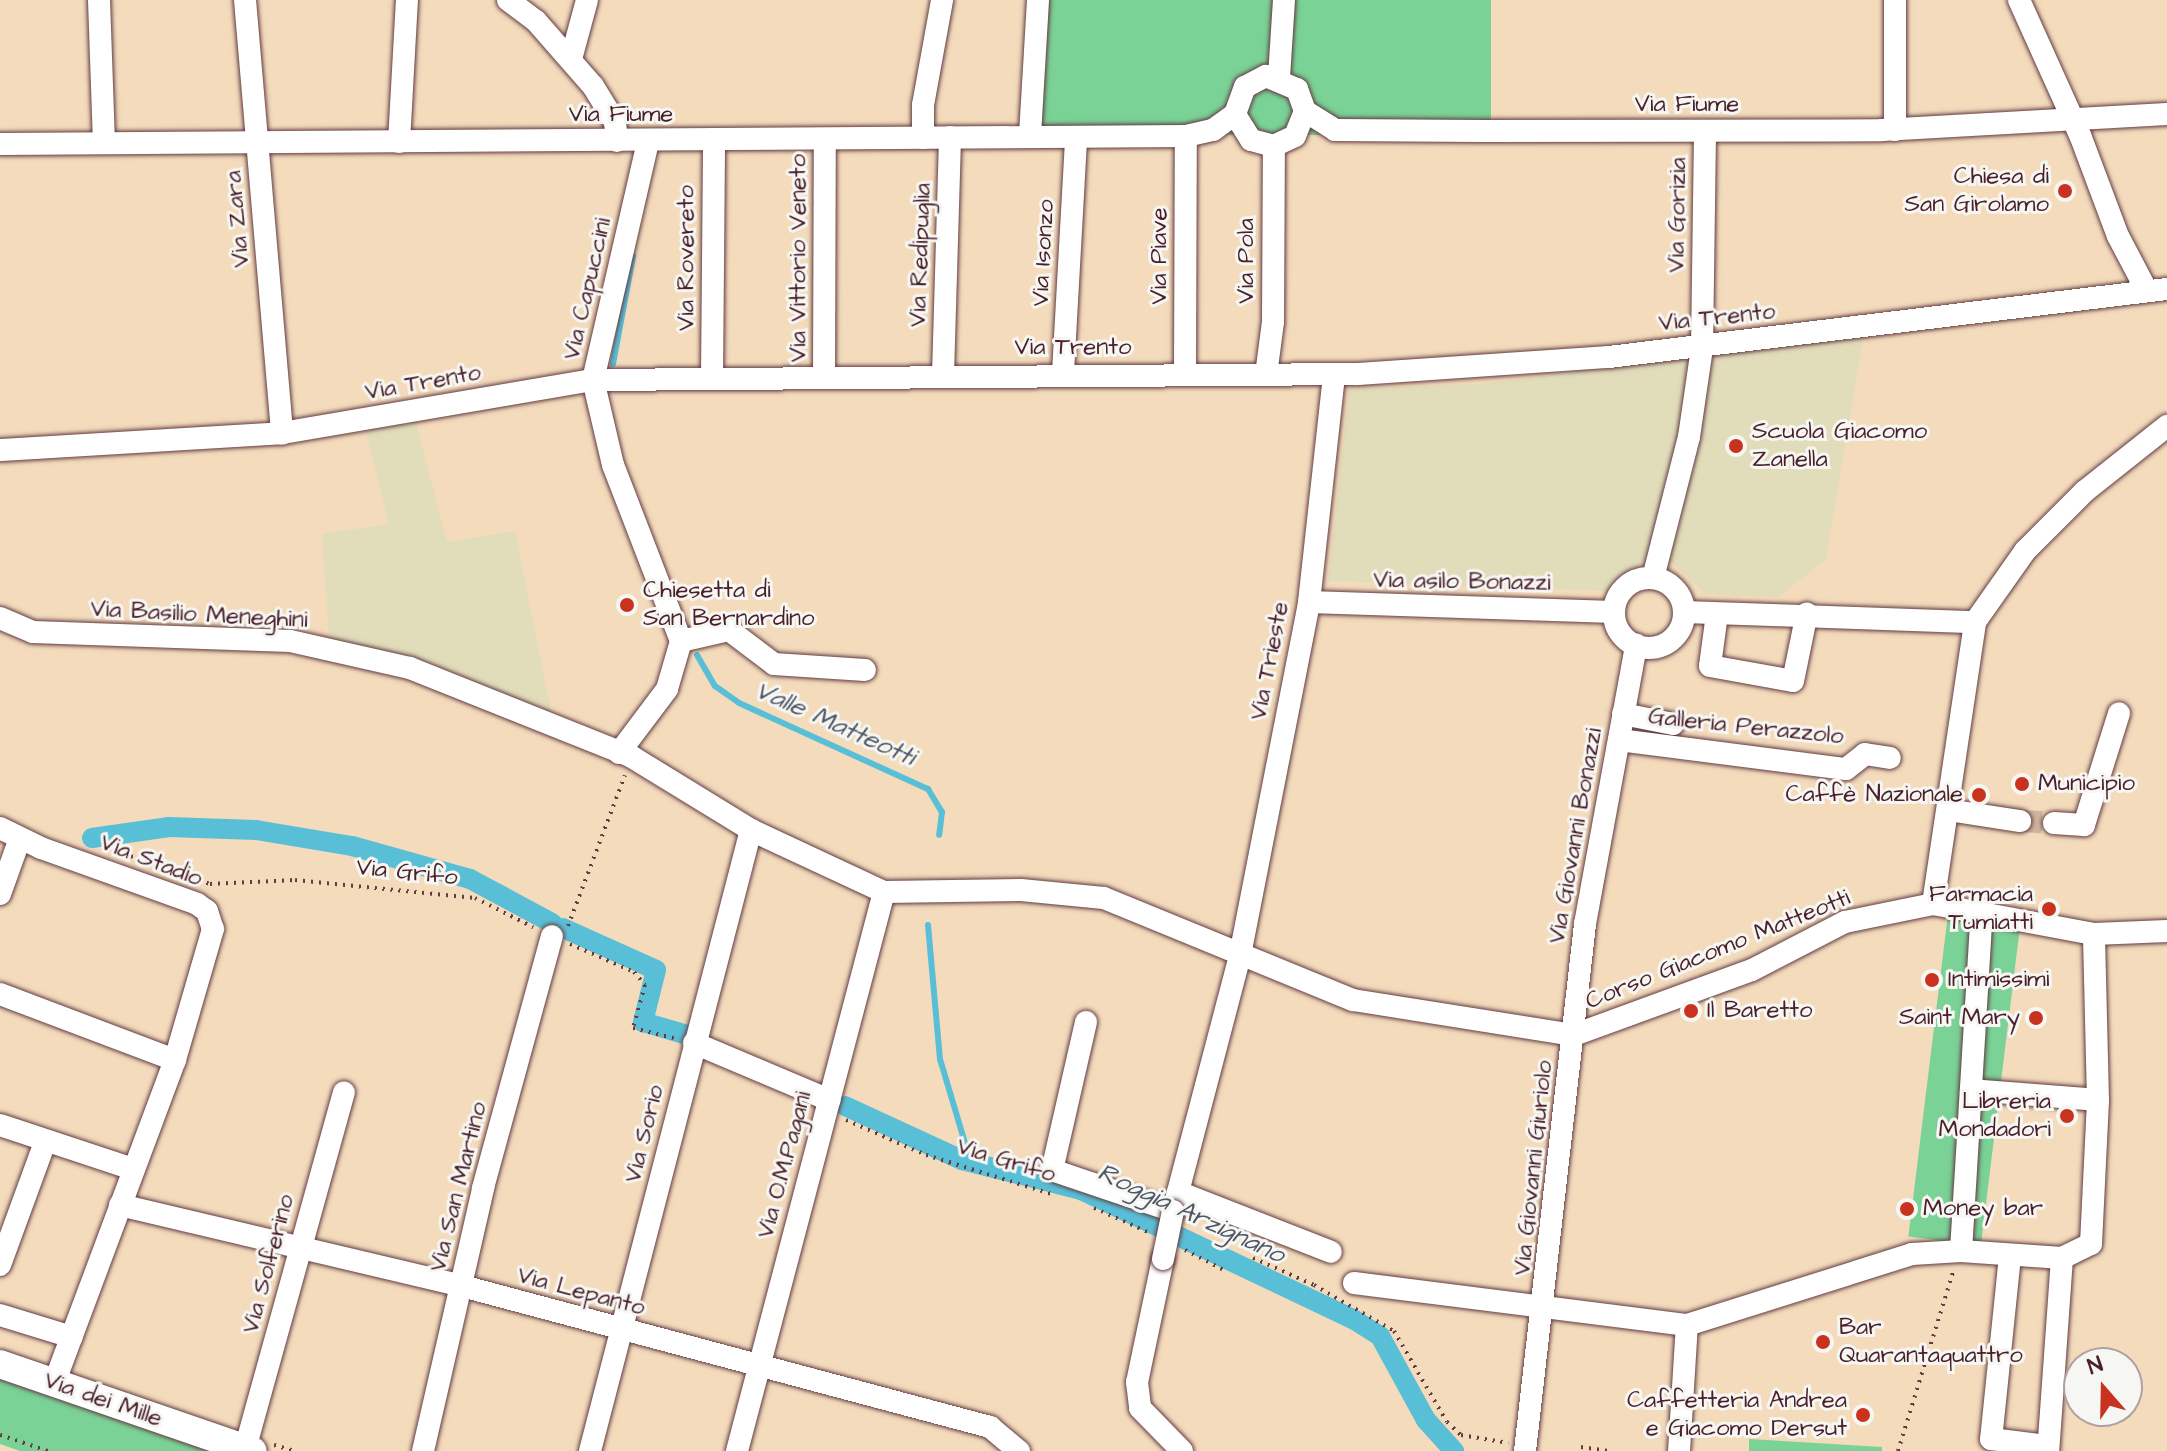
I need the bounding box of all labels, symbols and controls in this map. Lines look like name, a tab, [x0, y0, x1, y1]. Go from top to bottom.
street label: Via Fiume	[1635, 91, 1739, 119]
street label: Via Fiume	[569, 101, 673, 129]
street label: Via Vittorio Veneto	[785, 154, 813, 362]
street label: Via Gorizia	[1663, 157, 1693, 273]
place label: Chiesa di San Girolamo	[1905, 163, 2049, 219]
street label: Via Zara	[219, 169, 257, 269]
marker: Chiesa di San Girolamo	[2056, 182, 2074, 200]
street label: Via Redipuglia	[904, 183, 938, 327]
street label: Via Rovereto	[673, 185, 701, 331]
street label: Via Isonzo	[1027, 199, 1061, 307]
street label: Via Piave	[1146, 207, 1174, 305]
street label: Via Capuccini	[558, 215, 618, 363]
street label: Via Pola	[1233, 218, 1261, 304]
street label: Via Trento	[1657, 298, 1777, 338]
street label: Via Trento	[1015, 334, 1131, 362]
street label: Via Trento	[363, 359, 483, 407]
place label: Scuola Giacomo Zanella	[1752, 418, 1927, 474]
marker: Scuola Giacomo Zanella	[1727, 437, 1745, 455]
street label: Via asilo Bonazzi	[1373, 566, 1551, 598]
place label: Chiesetta di San Bernardino	[643, 577, 814, 633]
street label: Via Basilio Meneghini	[90, 595, 308, 635]
marker: Chiesetta di San Bernardino	[618, 596, 636, 614]
street label: Via Trieste	[1244, 599, 1296, 723]
water label: Valle Matteotti	[750, 675, 920, 773]
street label: Galleria Perazzolo	[1647, 702, 1845, 752]
street label: Via Giovanni Bonazzi	[1543, 726, 1609, 946]
place label: Municipio	[2038, 770, 2135, 798]
marker: Municipio	[2013, 775, 2031, 793]
place label: Caffè Nazionale	[1785, 781, 1963, 809]
marker: Caffè Nazionale	[1970, 786, 1988, 804]
street label: Via Stadio	[96, 828, 206, 894]
street label: Via Grifo	[355, 853, 459, 893]
place label: Farmacia Tumiatti	[1929, 881, 2033, 937]
street label: Corso Giacomo Matteotti	[1581, 884, 1855, 1016]
marker: Farmacia Tumiatti	[2040, 900, 2058, 918]
place label: Intimissimi	[1948, 966, 2049, 994]
marker: Intimissimi	[1923, 971, 1941, 989]
place label: Il Baretto	[1707, 997, 1812, 1025]
marker: Il Baretto	[1682, 1002, 1700, 1020]
place label: Saint Mary	[1899, 1004, 2020, 1032]
marker: Saint Mary	[2027, 1009, 2045, 1027]
street label: Via Giovanni Giuriolo	[1508, 1059, 1560, 1277]
street label: Via Sorio	[619, 1082, 671, 1186]
street label: Via O.M.Pagani	[752, 1088, 818, 1242]
place label: Libreria Mondadori	[1938, 1088, 2051, 1144]
street label: Via San Martino	[424, 1099, 494, 1275]
marker: Libreria Mondadori	[2058, 1107, 2076, 1125]
street label: Via Grifo	[953, 1132, 1059, 1190]
water label: Roggia Arzignano	[1093, 1157, 1289, 1271]
street label: Via Solferino	[237, 1191, 301, 1337]
place label: Money bar	[1923, 1195, 2043, 1223]
marker: Money bar	[1898, 1200, 1916, 1218]
street label: Via Lepanto	[514, 1261, 648, 1323]
place label: Bar Quarantaquattro	[1839, 1314, 2023, 1370]
marker: Bar Quarantaquattro	[1814, 1333, 1832, 1351]
north arrow	[2063, 1347, 2143, 1427]
text: N	[2084, 1349, 2107, 1383]
street label: Via dei Mille	[40, 1366, 166, 1434]
place label: Caffetteria Andrea e Giacomo Dersut	[1627, 1387, 1847, 1443]
marker: Caffetteria Andrea e Giacomo Dersut	[1854, 1406, 1872, 1424]

